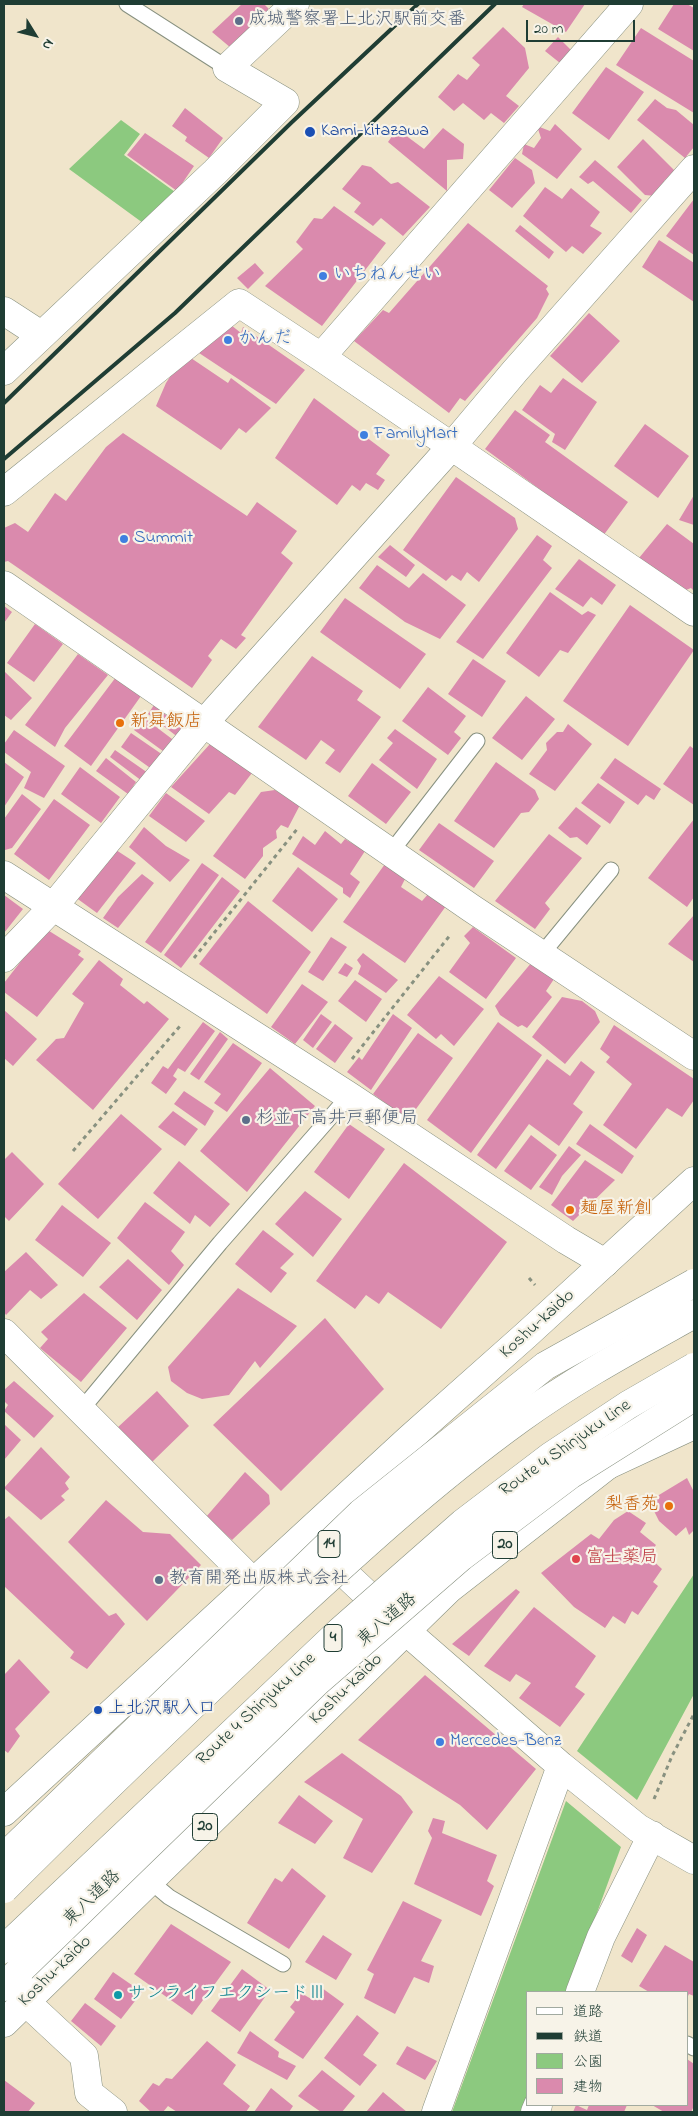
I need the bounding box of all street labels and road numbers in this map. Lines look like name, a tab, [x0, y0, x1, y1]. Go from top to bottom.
street label: Koshu-kaido	[496, 1286, 580, 1364]
street label: Route 4 Shinjuku Line	[496, 1396, 636, 1502]
road number: 14	[318, 1530, 340, 1558]
road number: 20	[492, 1532, 518, 1558]
street label: 東八道路	[354, 1589, 422, 1653]
road number: 4	[324, 1625, 342, 1652]
street label: Route 4 Shinjuku Line	[193, 1649, 321, 1771]
street label: Koshu-kaido	[306, 1650, 388, 1730]
road number: 20	[192, 1814, 218, 1840]
street label: 東八道路	[60, 1866, 126, 1932]
street label: Koshu-kaido	[15, 1932, 97, 2012]

